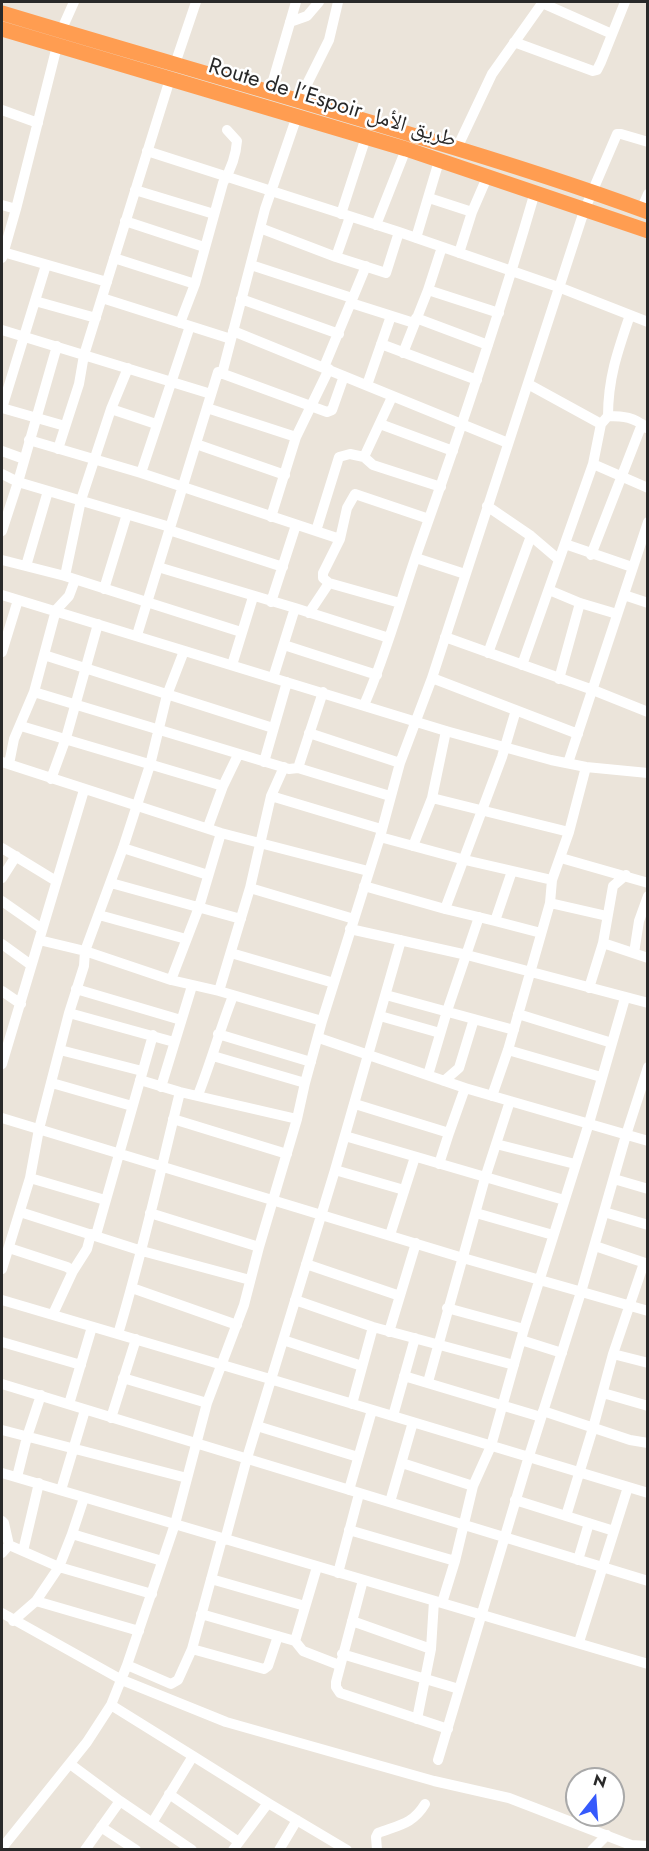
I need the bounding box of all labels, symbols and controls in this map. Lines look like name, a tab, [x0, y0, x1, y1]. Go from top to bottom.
street label: Route de l’Espoir طريق الأمل	[205, 54, 459, 154]
north arrow	[565, 1767, 625, 1827]
text: N	[590, 1768, 609, 1794]

